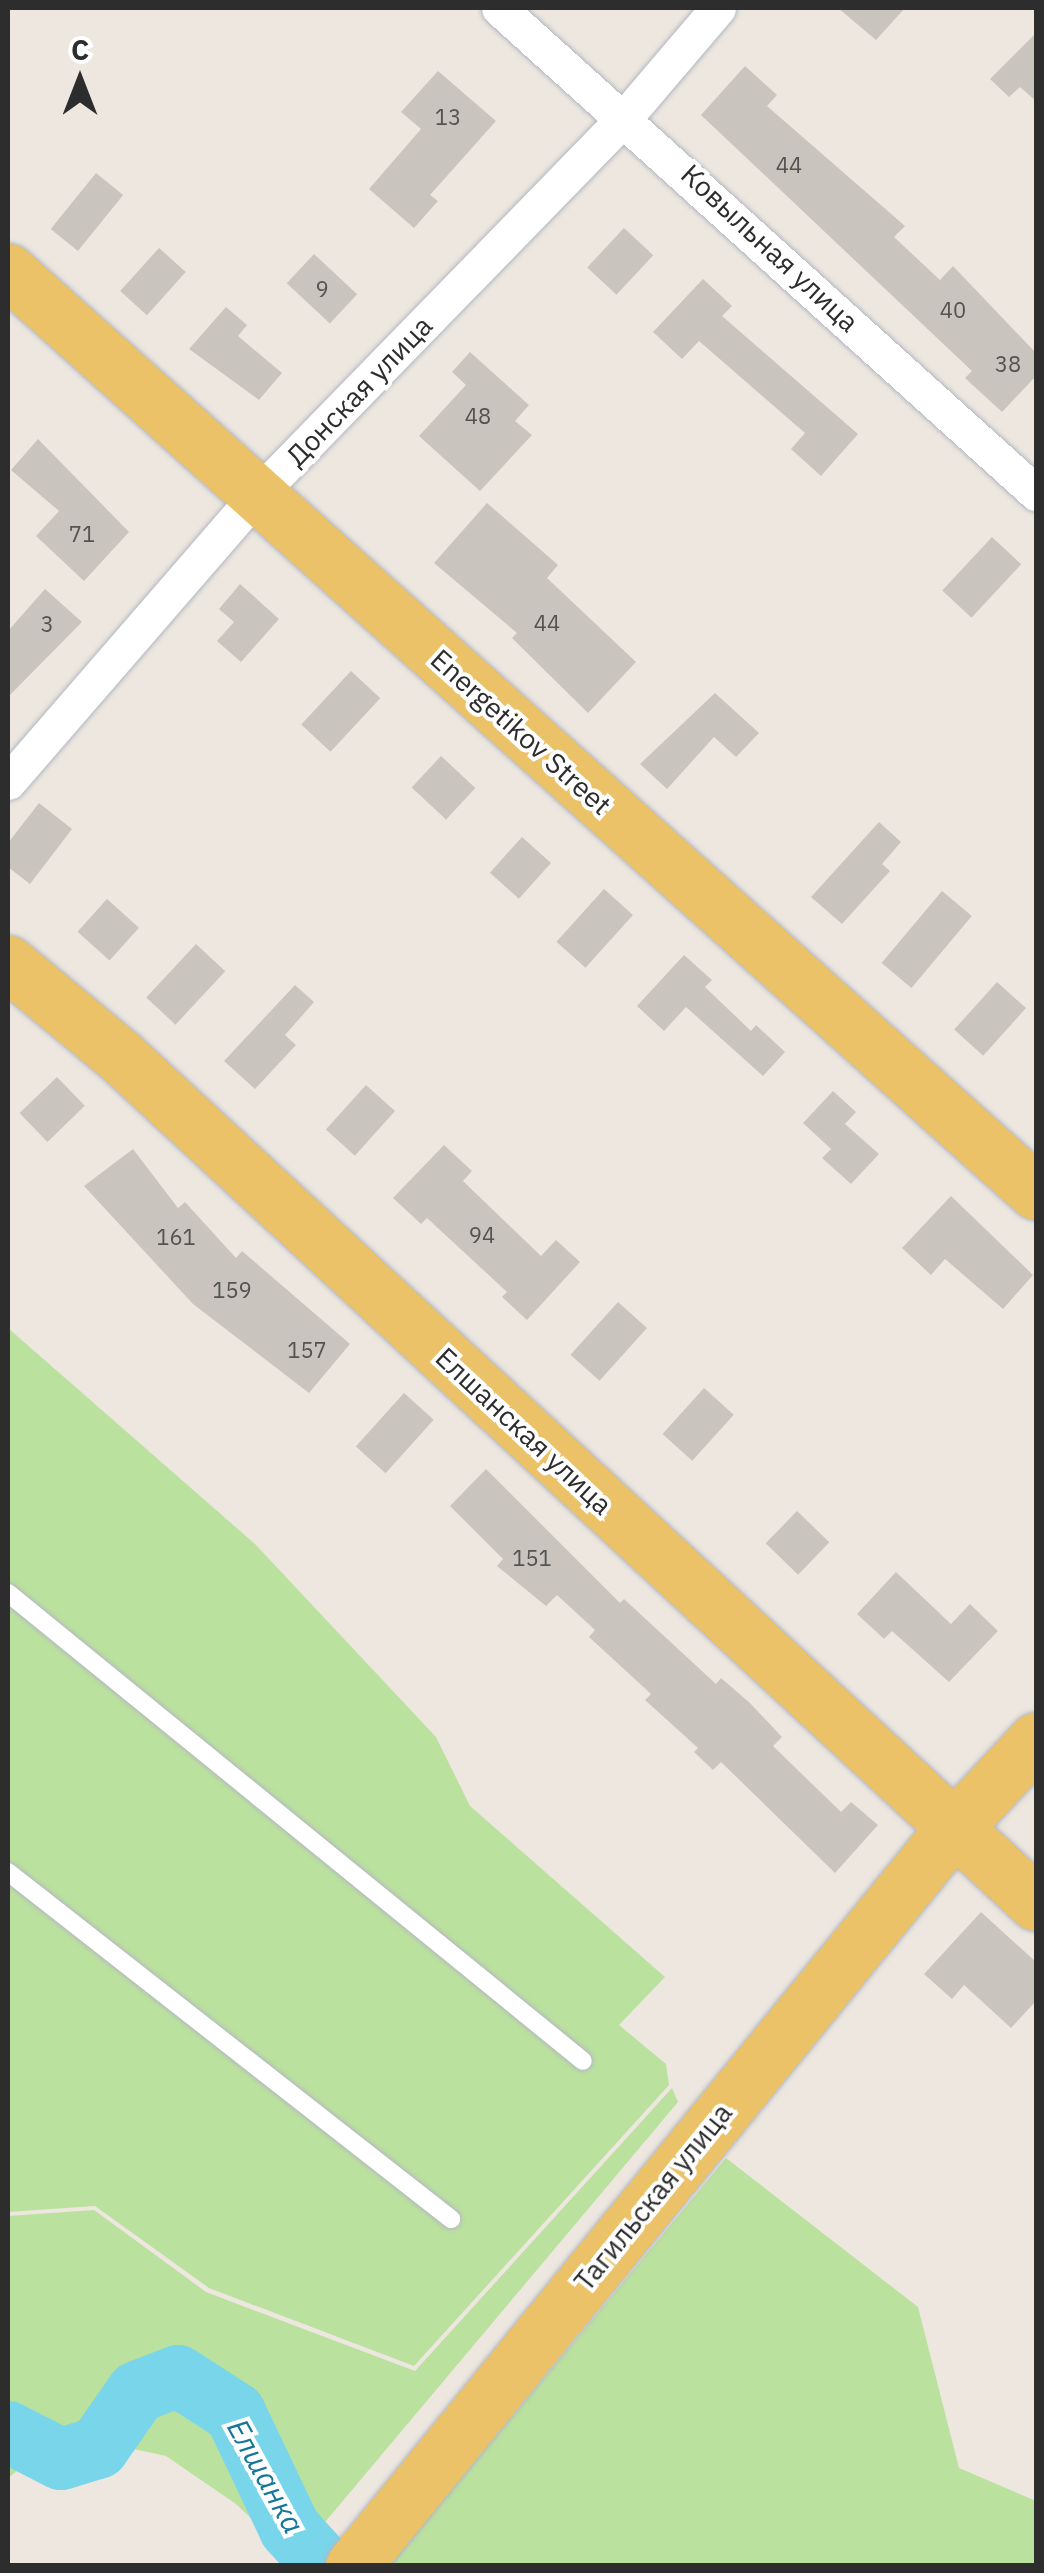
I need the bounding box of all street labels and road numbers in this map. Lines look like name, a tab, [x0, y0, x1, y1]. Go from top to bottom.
street label: Ковыльная улица	[674, 157, 866, 339]
street label: Донская улица	[279, 309, 439, 473]
street label: Energetikov Street	[424, 642, 618, 822]
street label: Елшанская улица	[429, 1341, 619, 1521]
street label: Тагильская улица	[567, 2097, 739, 2297]

